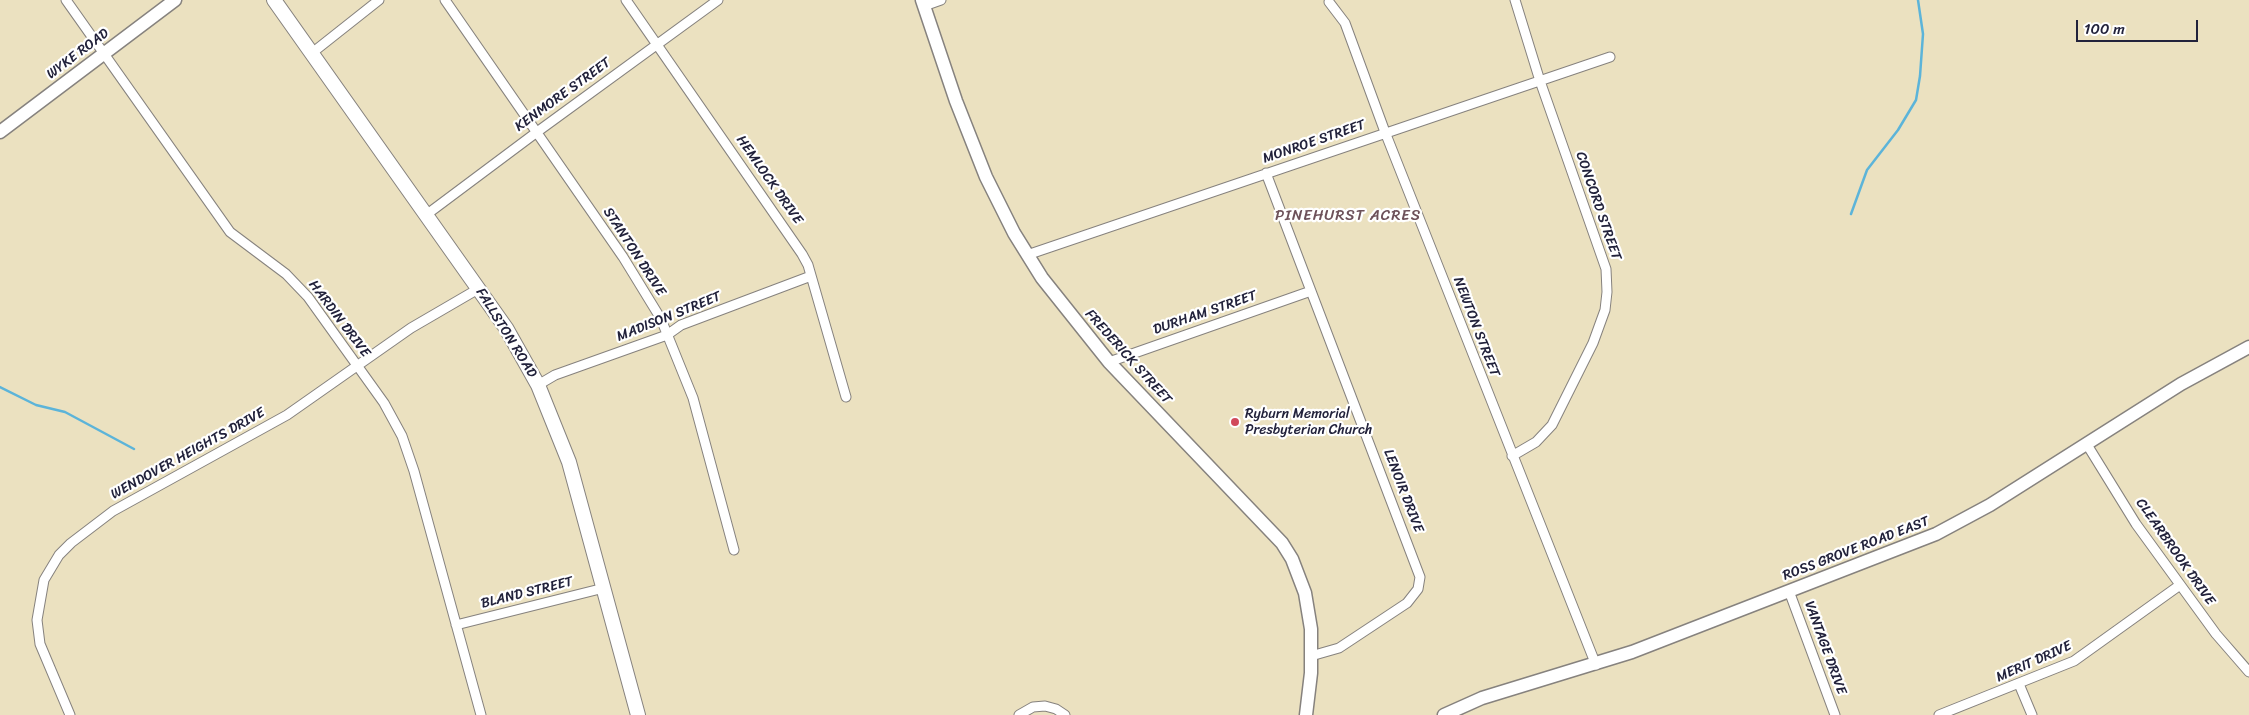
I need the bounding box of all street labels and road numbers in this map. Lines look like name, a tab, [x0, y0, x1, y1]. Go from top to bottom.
street label: WYKE ROAD	[44, 25, 112, 83]
street label: KENMORE STREET	[512, 55, 614, 135]
street label: MONROE STREET	[1261, 117, 1367, 167]
street label: HEMLOCK DRIVE	[732, 132, 806, 228]
street label: CONCORD STREET	[1572, 150, 1624, 262]
street label: STANTON DRIVE	[599, 204, 669, 300]
street label: NEWTON STREET	[1449, 275, 1503, 379]
street label: HARDIN DRIVE	[305, 277, 373, 361]
street label: FALLSTON ROAD	[472, 285, 540, 381]
street label: DURHAM STREET	[1151, 287, 1259, 339]
street label: MADISON STREET	[614, 288, 724, 346]
street label: FREDERICK STREET	[1081, 306, 1175, 408]
street label: WENDOVER HEIGHTS DRIVE	[108, 405, 268, 503]
street label: LENOIR DRIVE	[1379, 447, 1427, 535]
street label: CLEARBROOK DRIVE	[2132, 495, 2218, 609]
street label: ROSS GROVE ROAD EAST	[1781, 513, 1931, 585]
street label: BLAND STREET	[479, 573, 575, 613]
street label: VANTAGE DRIVE	[1800, 599, 1850, 697]
street label: MERIT DRIVE	[1994, 638, 2074, 686]

